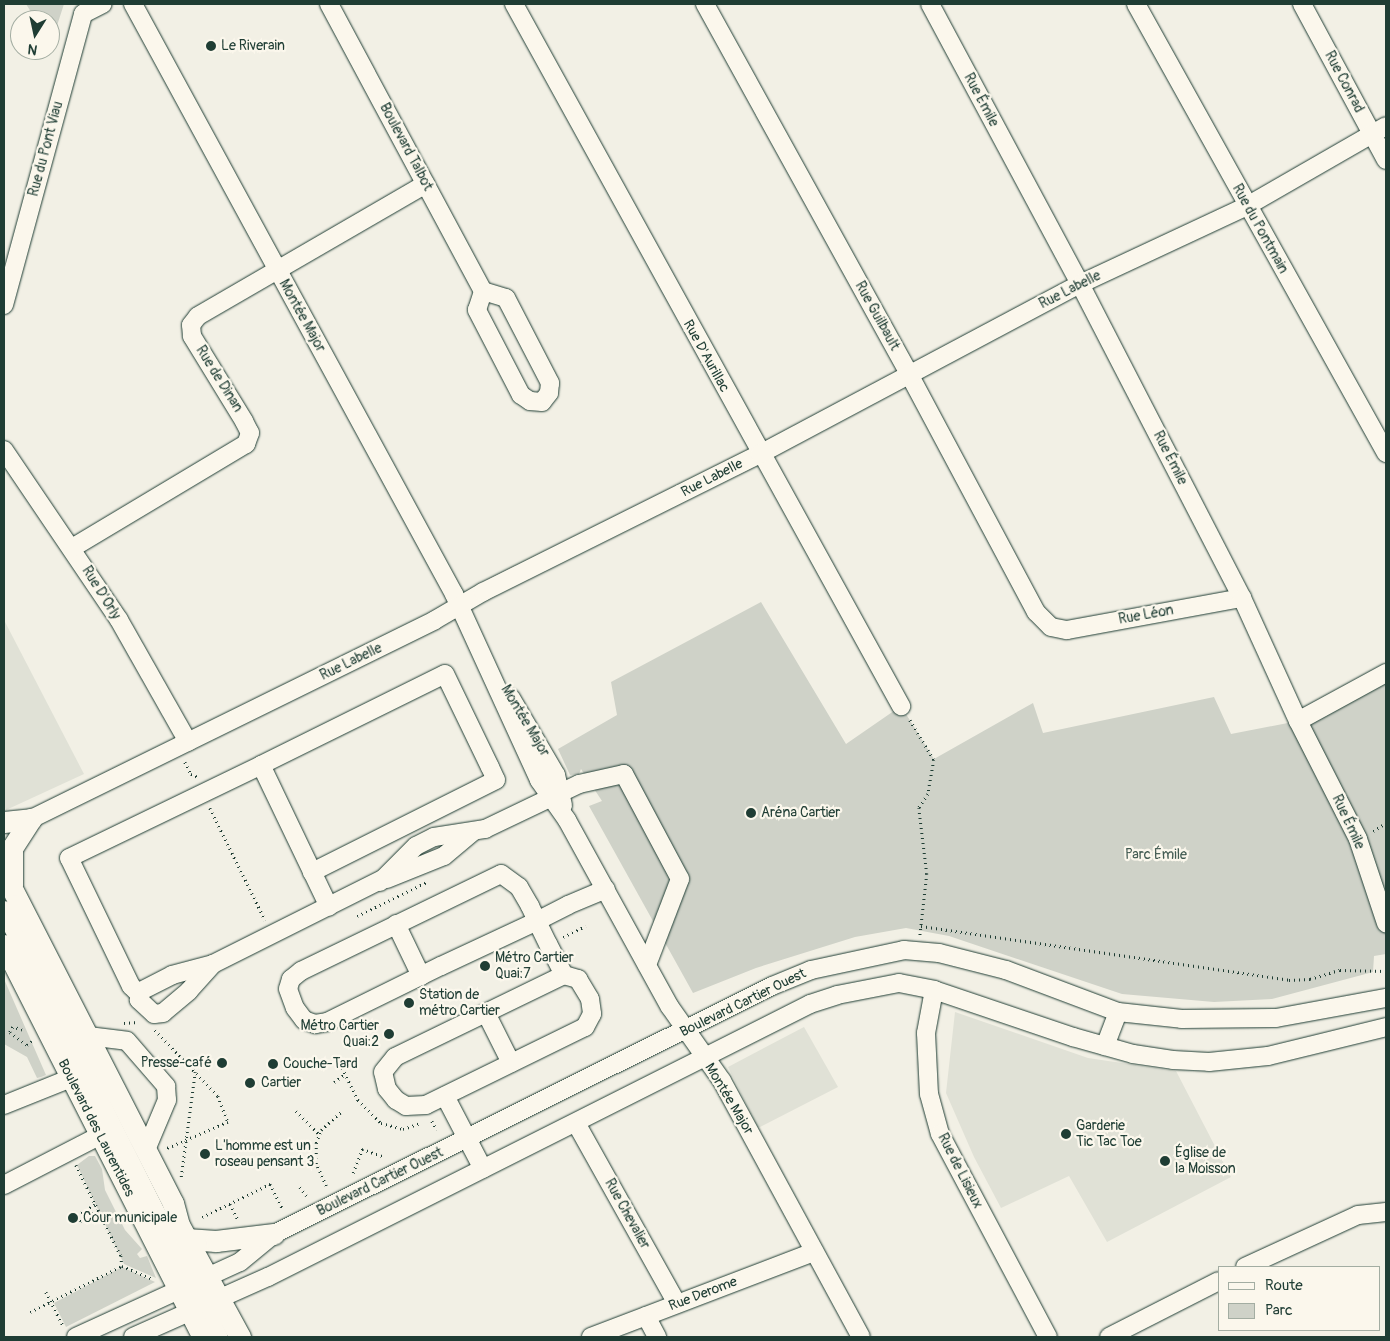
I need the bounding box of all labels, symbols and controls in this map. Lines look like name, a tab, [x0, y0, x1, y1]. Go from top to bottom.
north arrow	[10, 10, 60, 60]
place label: Le Riverain	[221, 38, 285, 54]
text: N	[26, 40, 39, 58]
marker: Le Riverain	[205, 40, 217, 52]
street label: Rue Conrad	[1321, 48, 1367, 116]
street label: Rue Émile	[960, 70, 1002, 130]
street label: Rue du Pont Viau	[25, 100, 67, 198]
street label: Boulevard Talbot	[376, 100, 436, 194]
street label: Rue du Pontmain	[1228, 181, 1292, 277]
street label: Rue Labelle	[1036, 267, 1104, 313]
street label: Montée Major	[275, 277, 329, 355]
street label: Rue Guilbault	[851, 279, 903, 353]
street label: Rue D'Aurillac	[679, 317, 733, 395]
street label: Rue de Dinan	[192, 343, 246, 415]
street label: Rue Émile	[1149, 428, 1191, 488]
street label: Rue Labelle	[678, 455, 746, 501]
street label: Rue D'Orly	[78, 563, 124, 623]
street label: Rue Léon	[1117, 602, 1175, 628]
street label: Rue Labelle	[317, 640, 385, 684]
street label: Montée Major	[497, 682, 553, 760]
street label: Rue Émile	[1328, 792, 1368, 852]
place label: Aréna Cartier	[761, 805, 840, 821]
marker: Aréna Cartier	[745, 807, 757, 819]
park label: Parc Émile	[1125, 847, 1187, 863]
place label: Métro Cartier Quai:7	[495, 950, 574, 982]
marker: Métro Cartier Quai:7	[479, 960, 491, 972]
street label: Boulevard Cartier Ouest	[677, 965, 809, 1041]
place label: Station de métro Cartier	[419, 987, 500, 1020]
marker: Station de métro Cartier	[403, 997, 415, 1009]
place label: Métro Cartier Quai:2	[300, 1018, 379, 1050]
marker: Métro Cartier Quai:2	[383, 1028, 395, 1040]
place label: Presse-café	[141, 1055, 212, 1071]
place label: Couche-Tard	[283, 1056, 358, 1072]
street label: Boulevard des Laurentides	[54, 1057, 138, 1199]
marker: Presse-café	[216, 1057, 228, 1069]
marker: Couche-Tard	[267, 1058, 279, 1070]
street label: Montée Major	[701, 1060, 757, 1138]
place label: Cartier	[261, 1075, 301, 1091]
marker: Cartier	[243, 1076, 257, 1090]
place label: Garderie Tic Tac Toe	[1076, 1118, 1142, 1150]
marker: Garderie Tic Tac Toe	[1060, 1128, 1072, 1140]
street label: Rue de Lisieux	[934, 1131, 986, 1211]
place label: L'homme est un roseau pensant 3	[215, 1138, 314, 1170]
street label: Boulevard Cartier Ouest	[314, 1144, 446, 1220]
place label: Église de la Moisson	[1175, 1145, 1236, 1178]
marker: L'homme est un roseau pensant 3	[199, 1148, 211, 1160]
marker: Église de la Moisson	[1159, 1155, 1171, 1167]
street label: Rue Chevalier	[601, 1176, 653, 1252]
place label: Cour municipale	[83, 1210, 177, 1226]
marker: Cour municipale	[67, 1212, 79, 1224]
legend	[1218, 1266, 1380, 1331]
street label: Rue Derome	[666, 1273, 740, 1315]
text: Route	[1265, 1276, 1303, 1295]
text: Parc	[1265, 1301, 1293, 1320]

